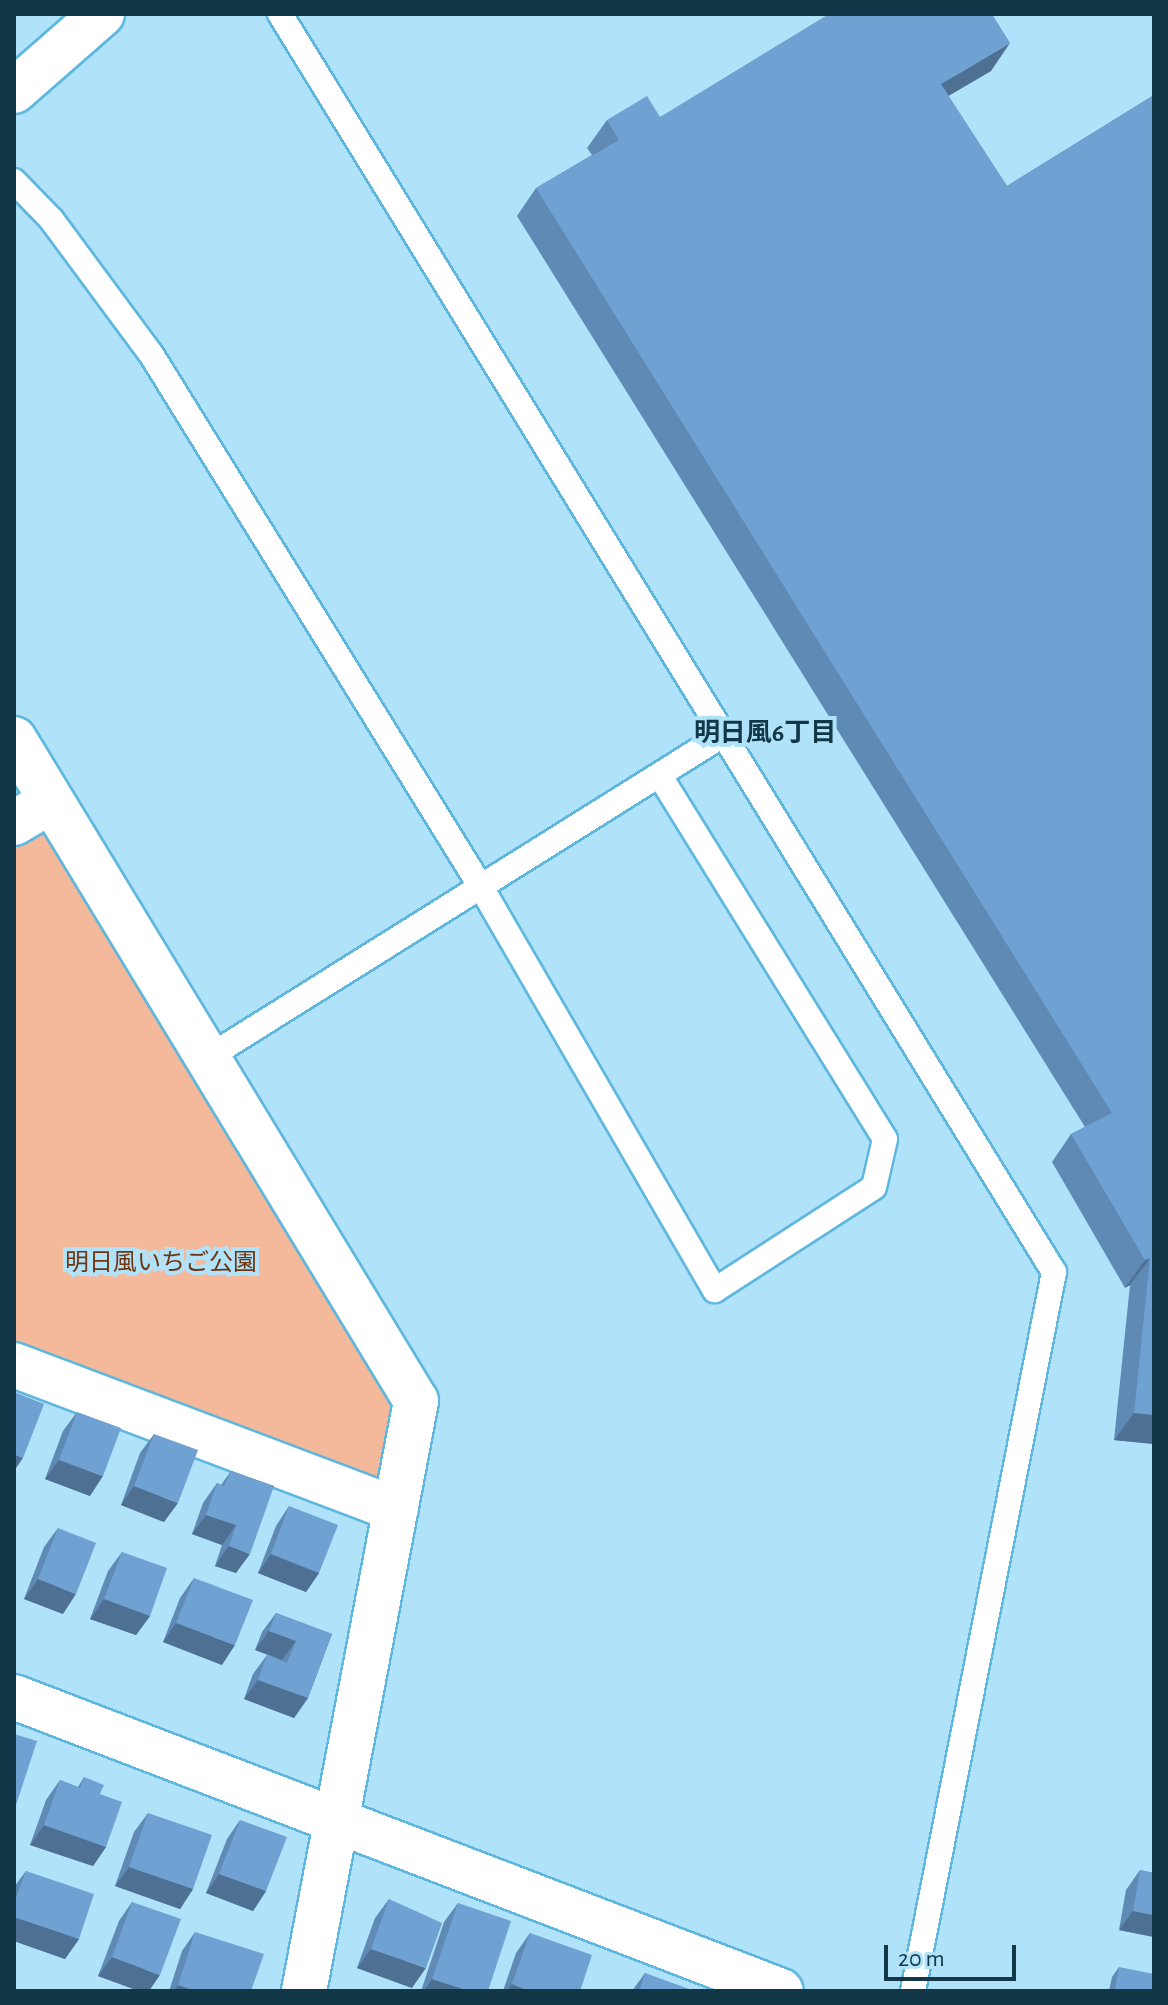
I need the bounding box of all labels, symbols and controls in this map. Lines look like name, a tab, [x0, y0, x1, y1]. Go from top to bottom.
district label: 明日風6丁目	[694, 718, 836, 750]
park label: 明日風いちご公園	[65, 1250, 257, 1278]
scale bar	[888, 1929, 1020, 1979]
text: 20 m	[898, 1947, 945, 1971]

